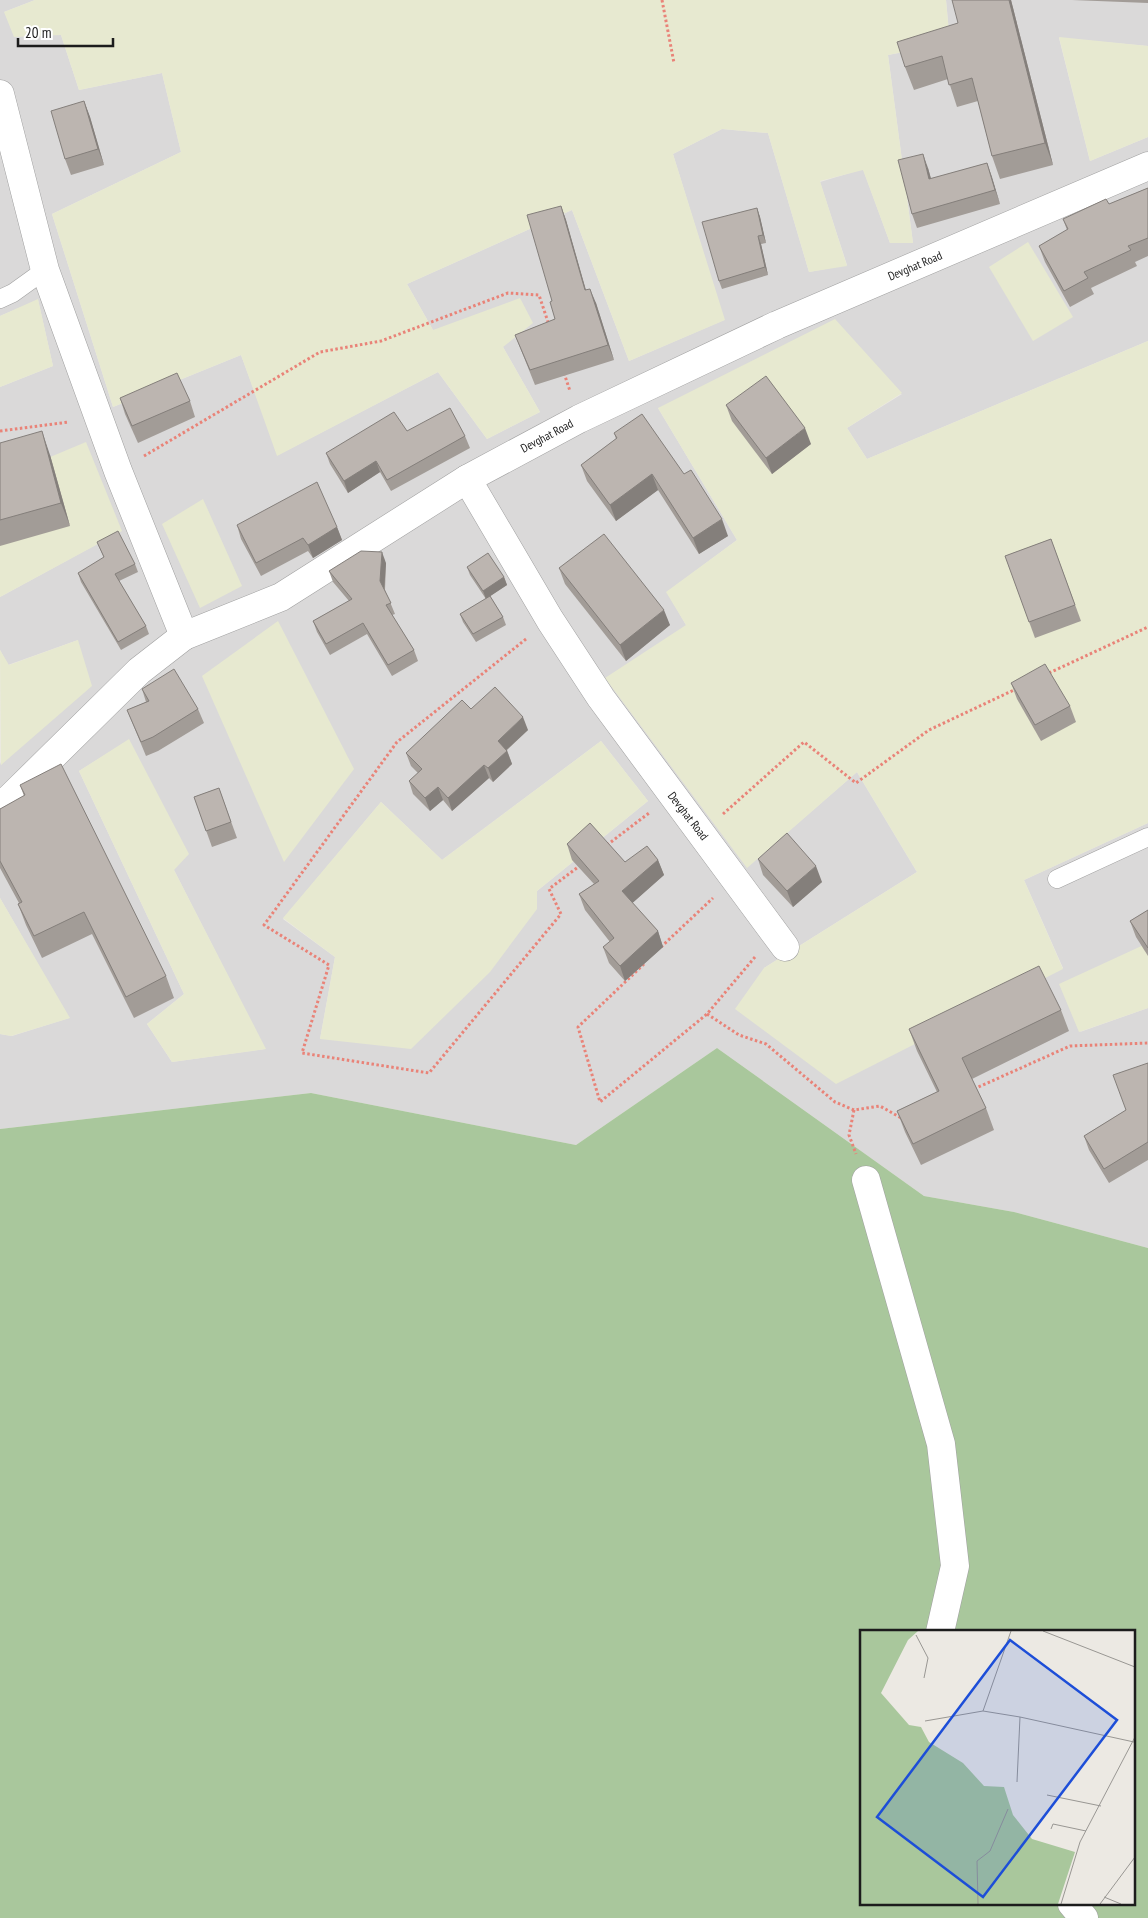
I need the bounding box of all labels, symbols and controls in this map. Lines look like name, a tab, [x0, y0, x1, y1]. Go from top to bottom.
scale bar	[18, 15, 112, 47]
text: 20 m	[25, 23, 51, 42]
street label: Devghat Road	[886, 247, 944, 284]
street label: Devghat Road	[518, 415, 576, 456]
street label: Devghat Road	[665, 788, 712, 843]
inset map	[860, 1630, 1136, 1906]

